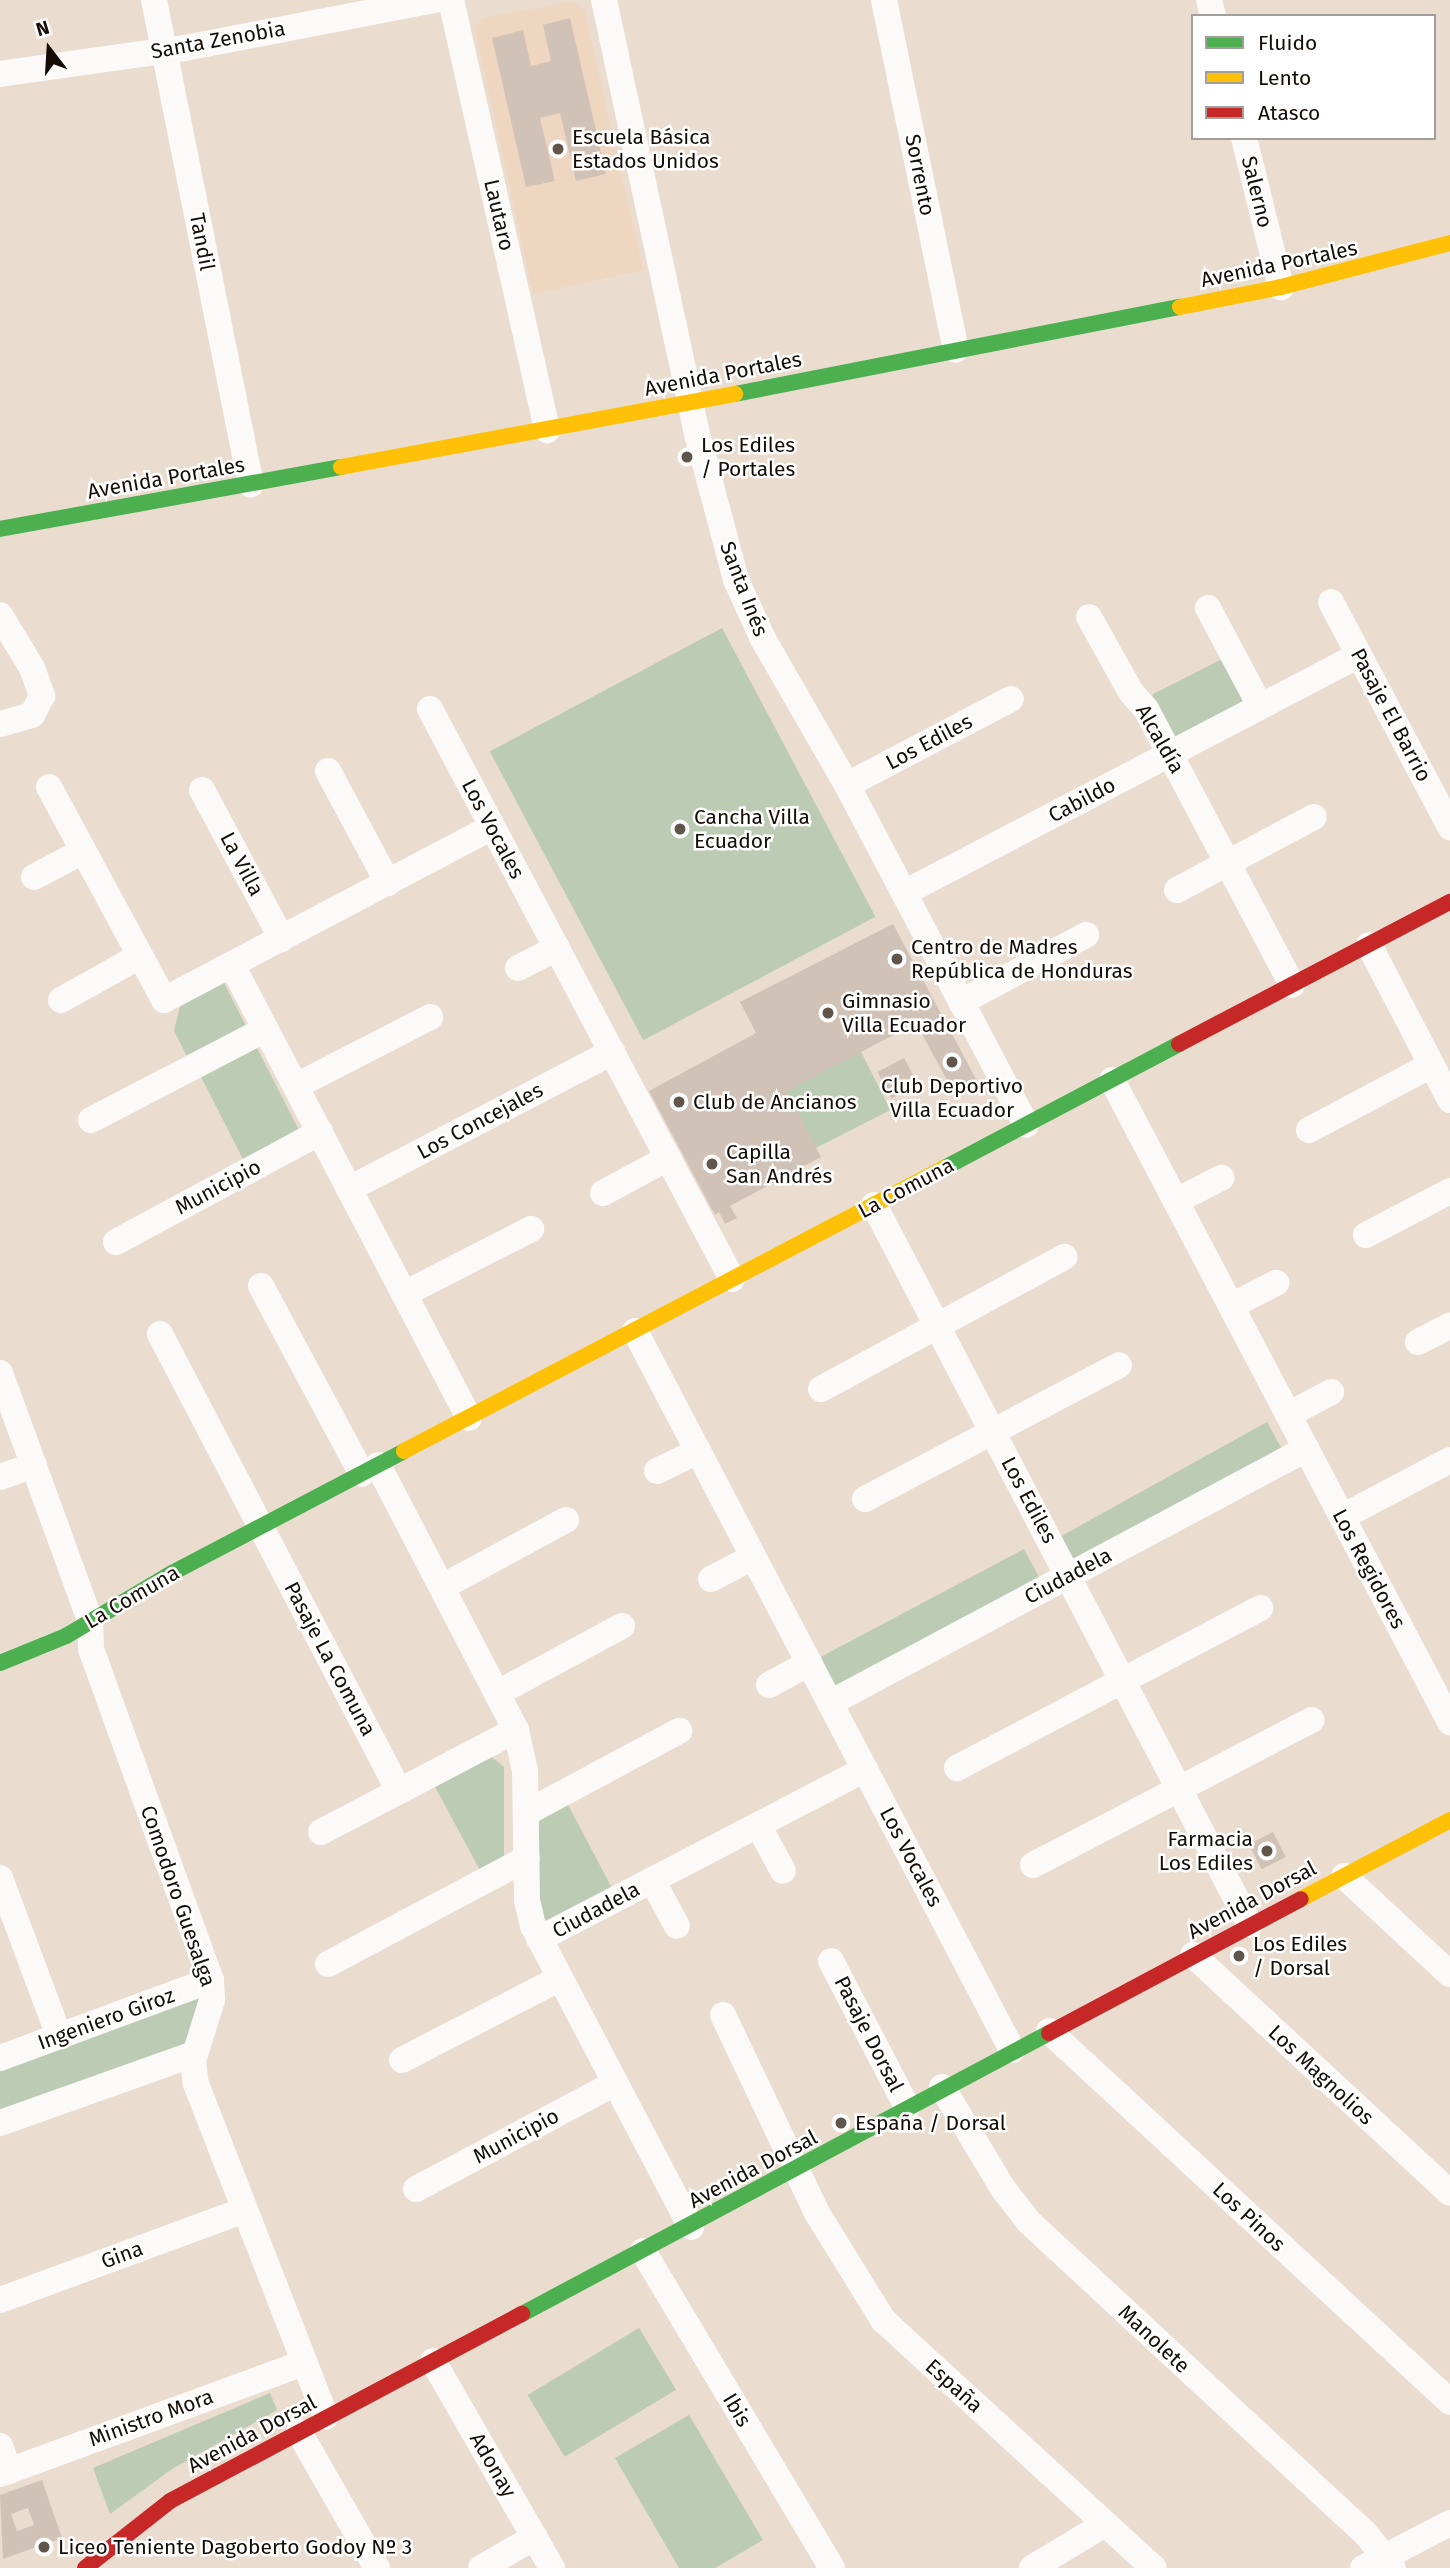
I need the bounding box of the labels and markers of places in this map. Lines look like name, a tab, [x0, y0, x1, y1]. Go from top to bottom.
place label: Escuela Básica Estados Unidos	[572, 124, 719, 174]
marker: Escuela Básica Estados Unidos	[550, 141, 566, 157]
place label: Los Ediles / Portales	[701, 432, 795, 482]
marker: Los Ediles / Portales	[679, 449, 695, 465]
place label: Cancha Villa Ecuador	[694, 804, 810, 854]
marker: Cancha Villa Ecuador	[672, 821, 688, 837]
place label: Centro de Madres República de Honduras	[911, 934, 1132, 984]
marker: Centro de Madres República de Honduras	[889, 951, 905, 967]
place label: Gimnasio Villa Ecuador	[842, 988, 966, 1038]
marker: Gimnasio Villa Ecuador	[820, 1005, 836, 1021]
marker: Club Deportivo Villa Ecuador	[944, 1054, 960, 1070]
place label: Club Deportivo Villa Ecuador	[881, 1073, 1023, 1123]
place label: Club de Ancianos	[693, 1089, 857, 1115]
marker: Club de Ancianos	[671, 1094, 687, 1110]
place label: Capilla San Andrés	[726, 1139, 832, 1189]
marker: Capilla San Andrés	[704, 1156, 720, 1172]
place label: Farmacia Los Ediles	[1159, 1826, 1253, 1876]
marker: Farmacia Los Ediles	[1259, 1843, 1275, 1859]
place label: Los Ediles / Dorsal	[1253, 1931, 1347, 1981]
marker: Los Ediles / Dorsal	[1231, 1948, 1247, 1964]
place label: España / Dorsal	[855, 2110, 1006, 2136]
marker: España / Dorsal	[833, 2115, 849, 2131]
place label: Liceo Teniente Dagoberto Godoy Nº 3	[58, 2534, 412, 2560]
marker: Liceo Teniente Dagoberto Godoy Nº 3	[36, 2539, 52, 2555]

